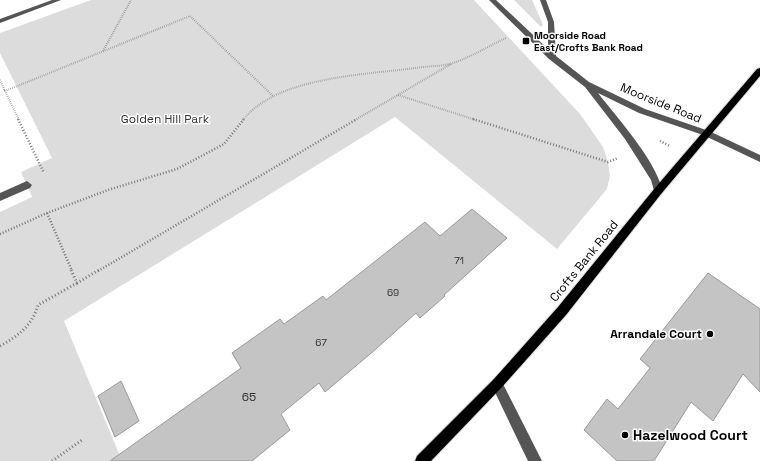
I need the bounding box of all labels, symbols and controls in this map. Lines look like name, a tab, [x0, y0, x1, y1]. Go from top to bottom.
place label: Moorside Road East/Crofts Bank Road	[534, 29, 643, 54]
marker: Moorside Road East/Crofts Bank Road	[521, 36, 531, 46]
street label: Moorside Road	[618, 79, 704, 127]
park label: Golden Hill Park	[121, 111, 210, 127]
street label: Crofts Bank Road	[546, 217, 622, 305]
house number: 71	[454, 254, 464, 267]
house number: 69	[387, 286, 399, 299]
place label: Arrandale Court	[610, 326, 702, 342]
marker: Arrandale Court	[705, 329, 715, 339]
house number: 67	[315, 336, 327, 349]
house number: 65	[242, 389, 256, 405]
place label: Hazelwood Court	[633, 426, 748, 444]
marker: Hazelwood Court	[620, 430, 630, 440]

